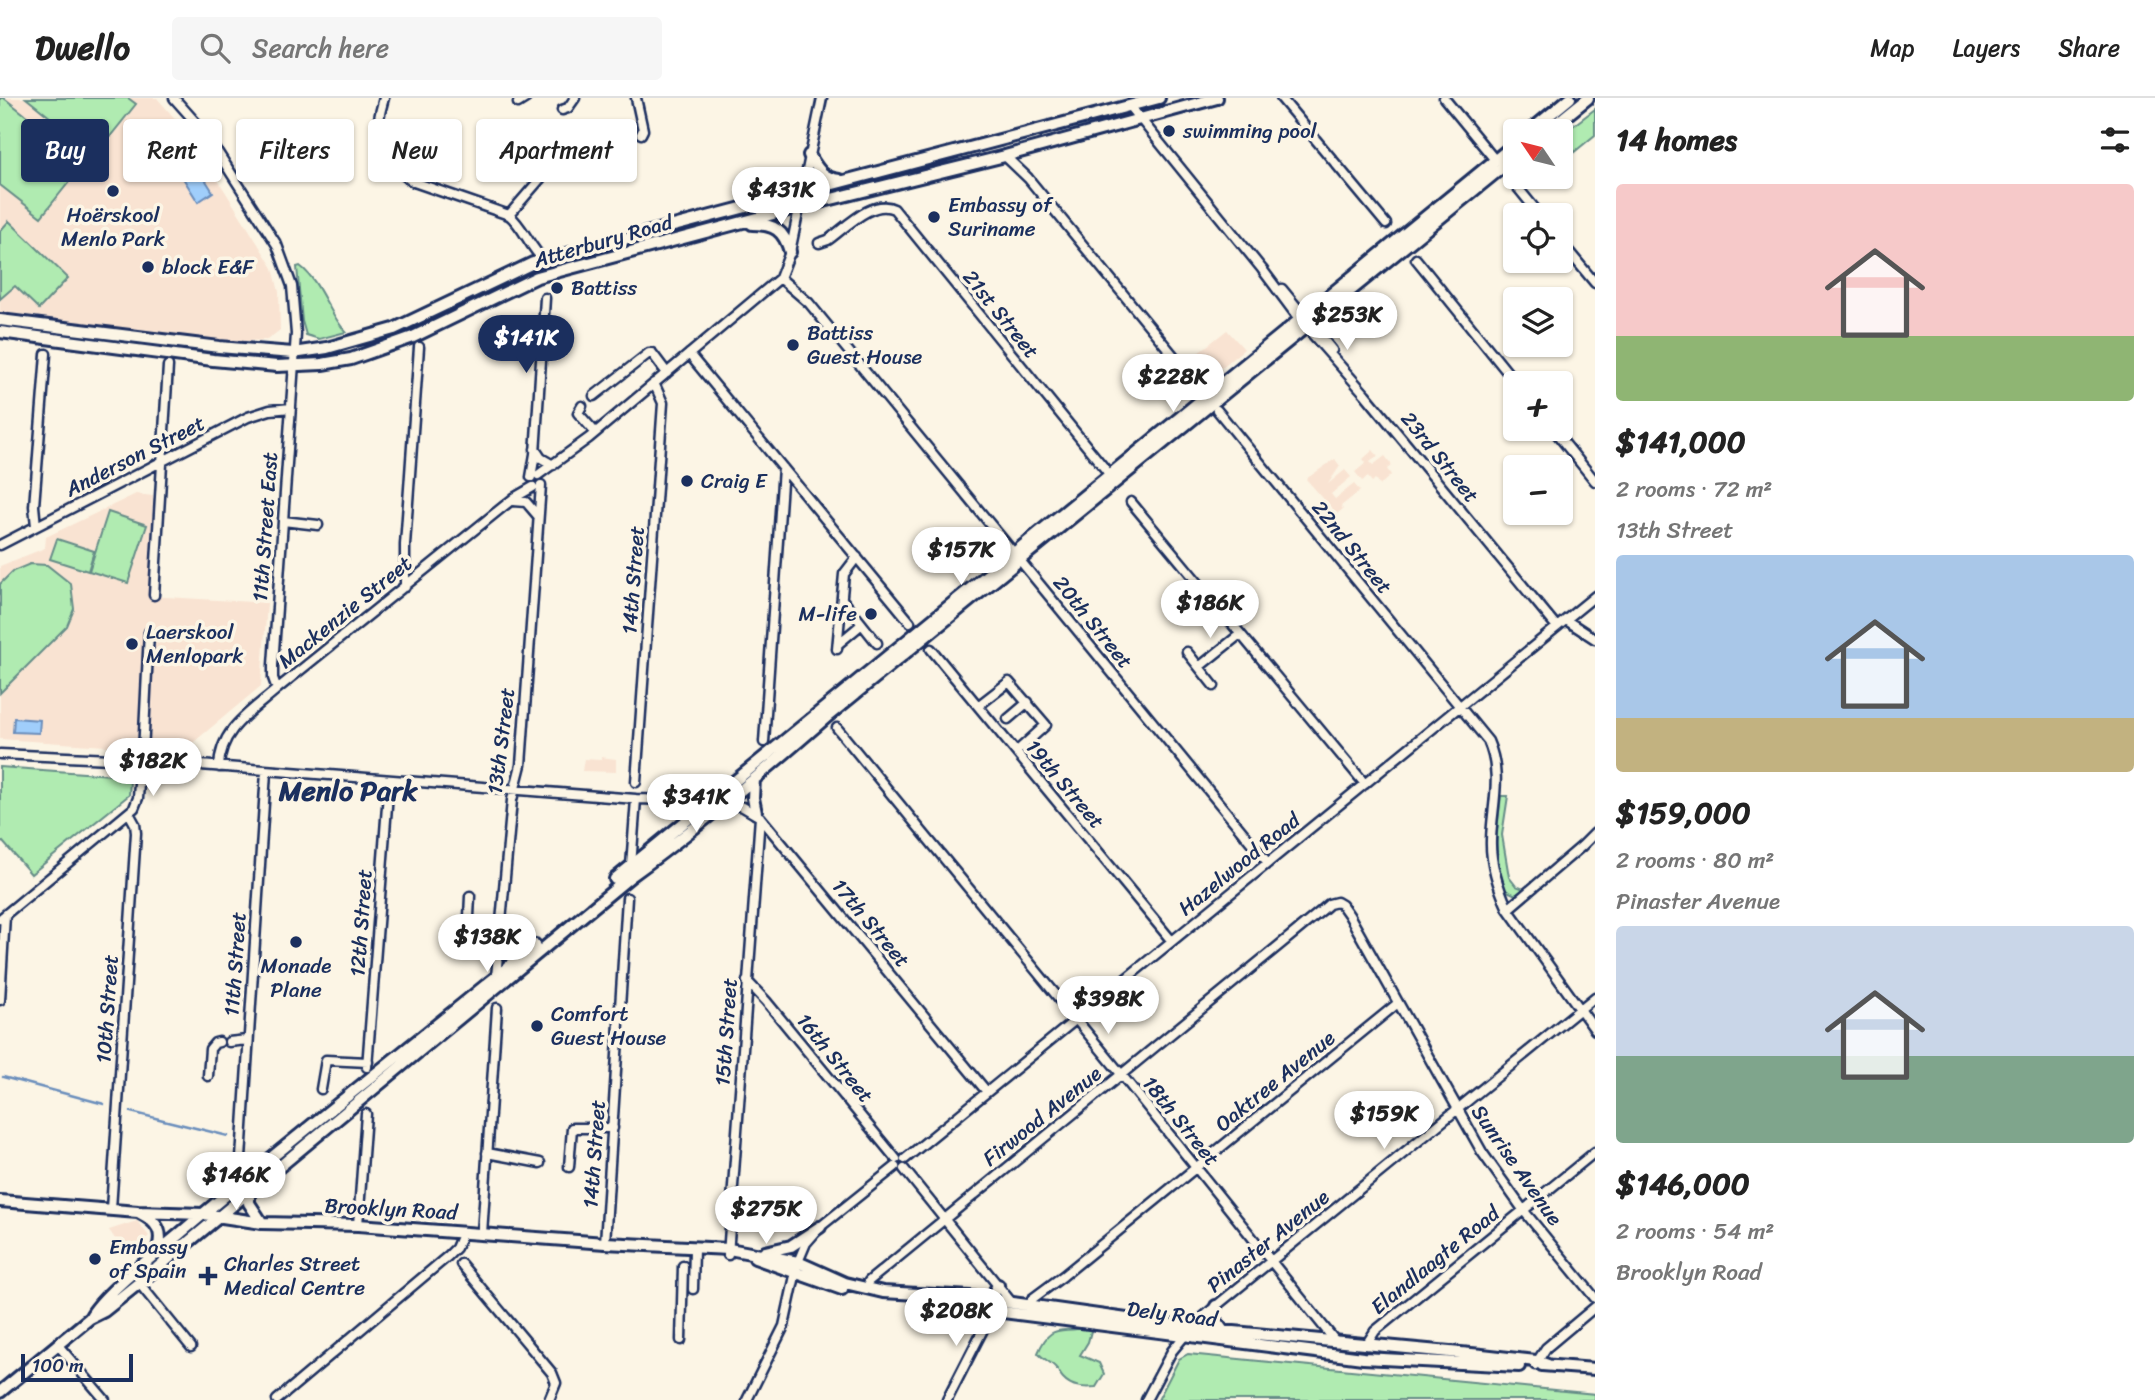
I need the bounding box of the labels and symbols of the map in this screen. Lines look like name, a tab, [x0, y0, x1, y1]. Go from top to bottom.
place label: swimming pool	[1182, 112, 1318, 150]
north arrow	[1503, 119, 1573, 189]
marker: swimming pool	[1161, 123, 1177, 139]
pin: $431K	[732, 167, 830, 227]
marker: Hoërskool Menlo Park	[105, 183, 121, 199]
place label: Embassy of Suriname	[948, 186, 1054, 248]
place label: Hoërskool Menlo Park	[61, 196, 166, 258]
street label: Atterbury Road	[528, 203, 679, 279]
marker: Embassy of Suriname	[926, 209, 942, 225]
place label: block E&F	[162, 248, 255, 286]
marker: block E&F	[140, 259, 156, 275]
street label: 21st Street	[953, 261, 1049, 367]
place label: Battiss	[571, 269, 638, 307]
marker: Battiss	[549, 280, 565, 296]
pin: $253K	[1298, 292, 1396, 352]
place label: Battiss Guest House	[807, 314, 923, 376]
pin: $141K	[477, 316, 575, 375]
marker: Battiss Guest House	[785, 337, 801, 353]
pin: $228K	[1124, 354, 1222, 414]
street label: 23rd Street	[1391, 402, 1489, 512]
street label: Anderson Street	[57, 404, 212, 508]
street label: 11th Street East	[241, 451, 289, 603]
place label: Craig E	[701, 462, 768, 500]
marker: Craig E	[679, 473, 695, 489]
street label: 22nd Street	[1302, 491, 1402, 603]
street label: 14th Street	[610, 524, 656, 636]
pin: $157K	[912, 528, 1010, 587]
street label: Mackenzie Street	[269, 545, 421, 679]
street label: 20th Street	[1043, 566, 1143, 678]
pin: $186K	[1161, 580, 1259, 640]
place label: M-life	[798, 595, 857, 633]
marker: M-life	[863, 606, 879, 622]
place label: Laerskool Menlopark	[146, 613, 243, 675]
marker: Laerskool Menlopark	[124, 636, 140, 652]
street label: 13th Street	[476, 685, 526, 797]
street label: 19th Street	[1016, 730, 1114, 838]
pin: $182K	[104, 738, 202, 798]
district label: Menlo Park	[278, 766, 418, 815]
pin: $341K	[647, 774, 745, 834]
street label: Hazelwood Road	[1169, 801, 1310, 926]
street label: 12th Street	[338, 868, 384, 978]
street label: 17th Street	[822, 870, 920, 976]
street label: 11th Street	[212, 910, 258, 1018]
pin: $138K	[438, 914, 536, 974]
marker: Monade Plane	[288, 934, 304, 950]
place label: Monade Plane	[261, 947, 331, 1009]
street label: 10th Street	[84, 953, 130, 1065]
pin: $398K	[1059, 976, 1157, 1036]
street label: 15th Street	[703, 977, 749, 1087]
place label: Comfort Guest House	[551, 995, 667, 1057]
street label: 16th Street	[786, 1004, 884, 1112]
marker: Comfort Guest House	[529, 1018, 545, 1034]
street label: Oaktree Avenue	[1206, 1020, 1344, 1142]
street label: Firwood Avenue	[974, 1056, 1110, 1176]
street label: 18th Street	[1132, 1067, 1230, 1175]
pin: $159K	[1335, 1091, 1433, 1151]
street label: Sunrise Avenue	[1461, 1096, 1573, 1234]
street label: 14th Street	[571, 1098, 617, 1210]
pin: $146K	[187, 1152, 285, 1212]
street label: Pinaster Avenue	[1198, 1179, 1338, 1303]
pin: $275K	[717, 1186, 815, 1246]
street label: Brooklyn Road	[324, 1187, 460, 1232]
street label: Elandlaagte Road	[1362, 1194, 1510, 1324]
place label: Embassy of Spain	[109, 1228, 188, 1290]
place label: Charles Street Medical Centre	[224, 1245, 365, 1307]
marker: Embassy of Spain	[87, 1251, 103, 1267]
marker: Charles Street Medical Centre	[198, 1266, 218, 1286]
pin: $208K	[907, 1288, 1005, 1348]
street label: Dely Road	[1125, 1290, 1221, 1339]
scale bar	[21, 1351, 133, 1383]

